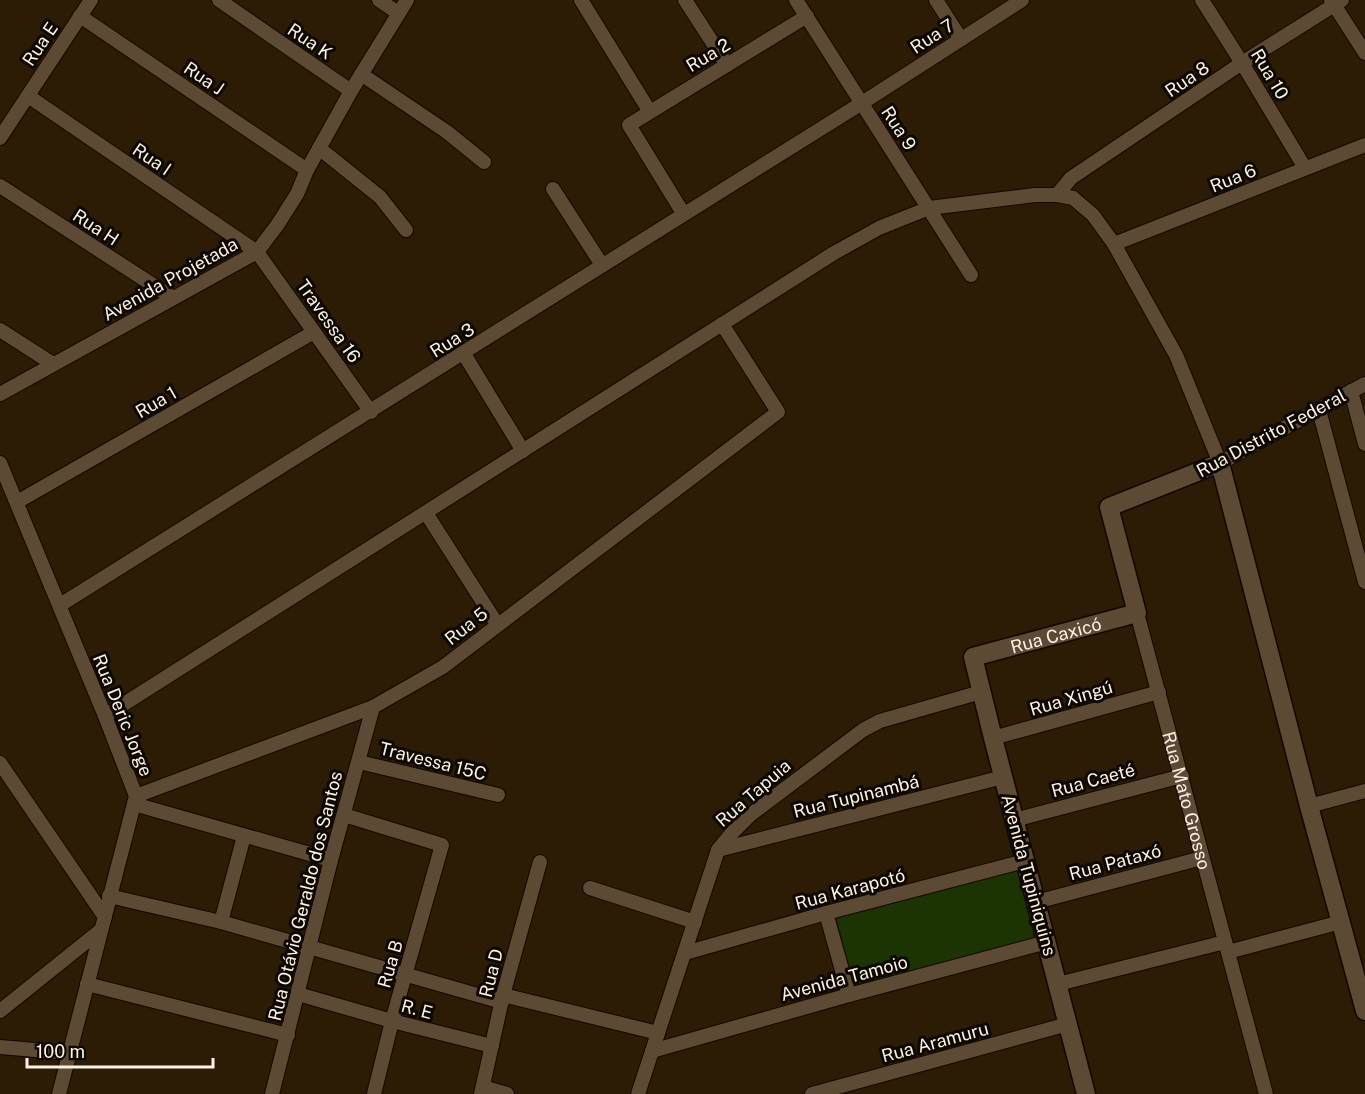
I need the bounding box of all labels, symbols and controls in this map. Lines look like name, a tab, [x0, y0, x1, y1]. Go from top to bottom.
street label: Rua 7	[906, 14, 958, 58]
street label: Rua E	[18, 18, 62, 70]
street label: Rua K	[284, 19, 336, 63]
street label: Rua 2	[682, 34, 734, 76]
street label: Rua 10	[1247, 45, 1293, 103]
street label: Rua J	[180, 57, 228, 99]
street label: Rua 8	[1161, 57, 1213, 101]
street label: Rua 9	[877, 102, 921, 154]
street label: Rua I	[129, 139, 175, 179]
street label: Rua 6	[1207, 159, 1259, 197]
street label: Rua H	[69, 204, 123, 250]
street label: Avenida Projetada	[99, 233, 241, 325]
street label: Travessa 16	[293, 275, 365, 367]
street label: Rua 3	[426, 318, 478, 362]
street label: Rua 1	[132, 382, 180, 422]
street label: Rua Distrito Federal	[1193, 385, 1349, 481]
street label: Rua 5	[440, 603, 492, 649]
street label: Rua Caxicó	[1008, 613, 1104, 657]
street label: Rua Deric Jorge	[89, 651, 157, 779]
street label: Rua Xingú	[1027, 676, 1115, 720]
street label: Rua Mato Grosso	[1159, 729, 1216, 872]
street label: Travessa 15C	[377, 738, 489, 784]
street label: Rua Tapuia	[711, 755, 795, 831]
street label: Rua Caeté	[1049, 759, 1137, 801]
street label: Rua Otávio Geraldo dos Santos	[264, 769, 346, 1023]
street label: Rua Tupinambá	[791, 770, 921, 822]
street label: Avenida Tupiniquins	[997, 792, 1061, 958]
street label: Rua Pataxó	[1067, 840, 1163, 884]
street label: Rua Karapotó	[793, 864, 907, 914]
street label: Rua B	[373, 938, 407, 990]
street label: Rua D	[475, 947, 507, 999]
street label: Avenida Tamoio	[778, 951, 910, 1005]
street label: R. E	[399, 995, 435, 1023]
street label: Rua Aramuru	[879, 1018, 991, 1066]
scale bar	[27, 1031, 213, 1069]
text: 100 m	[36, 1041, 85, 1062]

